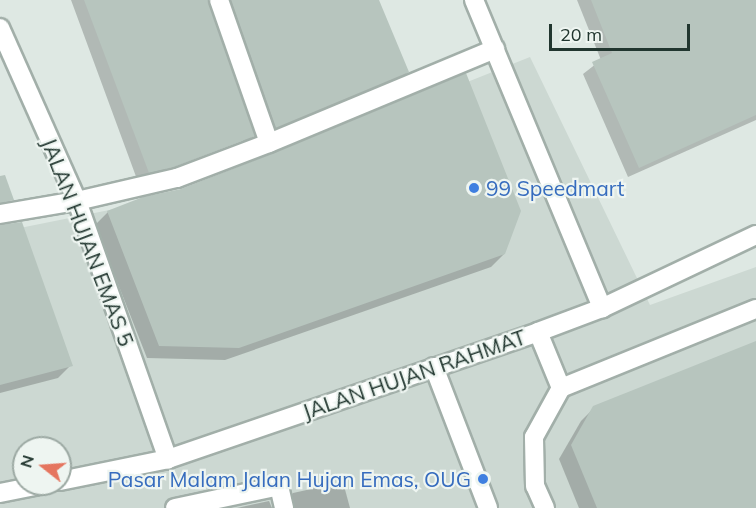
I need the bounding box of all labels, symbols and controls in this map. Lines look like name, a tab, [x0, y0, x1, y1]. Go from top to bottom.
scale bar	[552, 12, 693, 50]
text: 20 m	[560, 23, 602, 46]
street label: JALAN HUJAN EMAS 5	[37, 134, 139, 350]
place label: 99 Speedmart	[486, 175, 624, 201]
marker: 99 Speedmart	[467, 181, 481, 195]
street label: JALAN HUJAN RAHMAT	[299, 324, 529, 424]
north arrow	[12, 436, 72, 496]
text: N	[15, 453, 38, 470]
place label: Pasar Malam Jalan Hujan Emas, OUG	[108, 466, 471, 492]
marker: Pasar Malam Jalan Hujan Emas, OUG	[476, 472, 490, 486]

